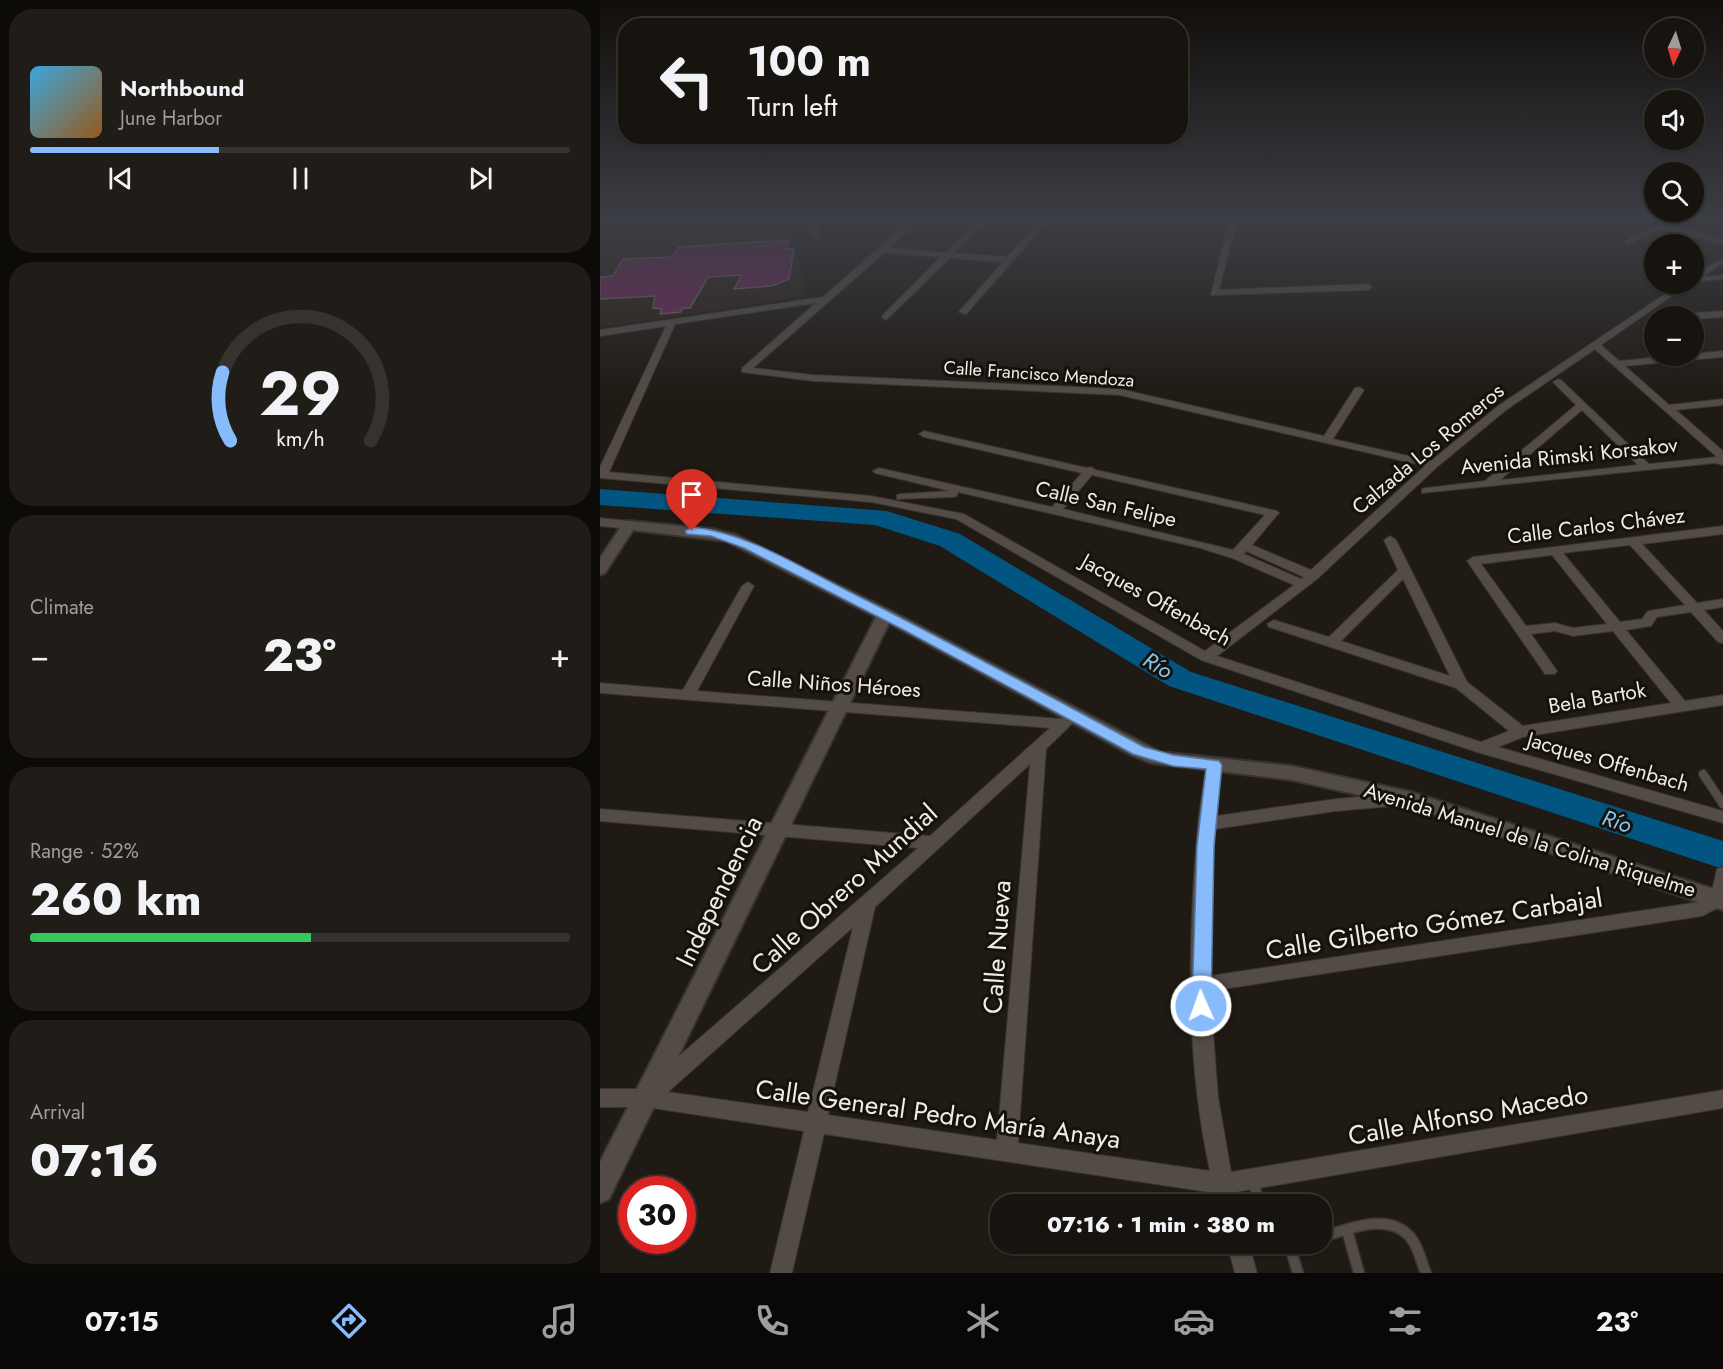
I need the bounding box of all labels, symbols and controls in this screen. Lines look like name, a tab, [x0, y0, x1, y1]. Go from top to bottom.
north arrow	[1644, 18, 1704, 78]
map controls	[1644, 18, 1704, 366]
text: 100 m	[747, 31, 871, 92]
icon: left	[648, 42, 726, 120]
text: Northbound	[120, 72, 244, 104]
text: Turn left	[747, 87, 837, 126]
button: sound	[1644, 90, 1704, 150]
text: June Harbor	[120, 104, 222, 133]
icon: previous	[104, 162, 137, 195]
icon: pause	[284, 162, 317, 195]
icon: next	[464, 162, 497, 195]
button: search	[1644, 162, 1704, 222]
button: +	[1644, 234, 1704, 294]
button: −	[1644, 306, 1704, 366]
text: 29	[259, 348, 341, 438]
street label: Calle Francisco Mendoza	[943, 354, 1135, 394]
street label: Calzada Los Romeros	[1345, 376, 1511, 522]
text: km/h	[276, 423, 324, 454]
street label: Avenida Rimski Korsakov	[1459, 430, 1680, 482]
pin	[666, 469, 717, 531]
street label: Calle San Felipe	[1032, 473, 1180, 535]
icon: arrive	[675, 478, 708, 511]
street label: Calle Carlos Chávez	[1506, 500, 1687, 552]
street label: Jacques Offenbach	[1073, 545, 1236, 654]
text: Climate	[30, 593, 94, 622]
text: 23°	[263, 623, 336, 688]
text: −	[30, 632, 49, 679]
text: +	[550, 632, 570, 679]
water label: Río	[1137, 644, 1179, 686]
street label: Calle Niños Héroes	[746, 663, 922, 705]
street label: Bela Bartok	[1546, 675, 1649, 721]
street label: Jacques Offenbach	[1521, 724, 1693, 799]
street label: Avenida Manuel de la Colina Riquelme	[1360, 775, 1700, 905]
street label: Calle Obrero Mundial	[742, 795, 946, 983]
water label: Río	[1598, 801, 1636, 841]
street label: Independencia	[666, 809, 772, 973]
text: Range · 52%	[30, 837, 139, 866]
text: 260 km	[30, 867, 201, 932]
street label: Calle Nueva	[973, 879, 1021, 1015]
street label: Calle Gilberto Gómez Carbajal	[1263, 879, 1605, 969]
position arrow	[1169, 974, 1233, 1038]
street label: Calle General Pedro María Anaya	[753, 1070, 1123, 1158]
street label: Calle Alfonso Macedo	[1345, 1075, 1591, 1155]
text: Arrival	[30, 1098, 85, 1127]
text: 07:16	[30, 1128, 159, 1193]
speed limit sign: 30	[618, 1176, 696, 1254]
text: 07:16 · 1 min · 380 m	[1047, 1208, 1275, 1240]
icon: directions	[328, 1300, 370, 1342]
icon: music	[539, 1300, 581, 1342]
icon: phone	[751, 1300, 793, 1342]
icon: climate	[962, 1300, 1004, 1342]
icon: car	[1173, 1300, 1215, 1342]
icon: filters	[1384, 1300, 1426, 1342]
text: 07:15	[85, 1302, 159, 1341]
text: 23°	[1596, 1302, 1638, 1341]

